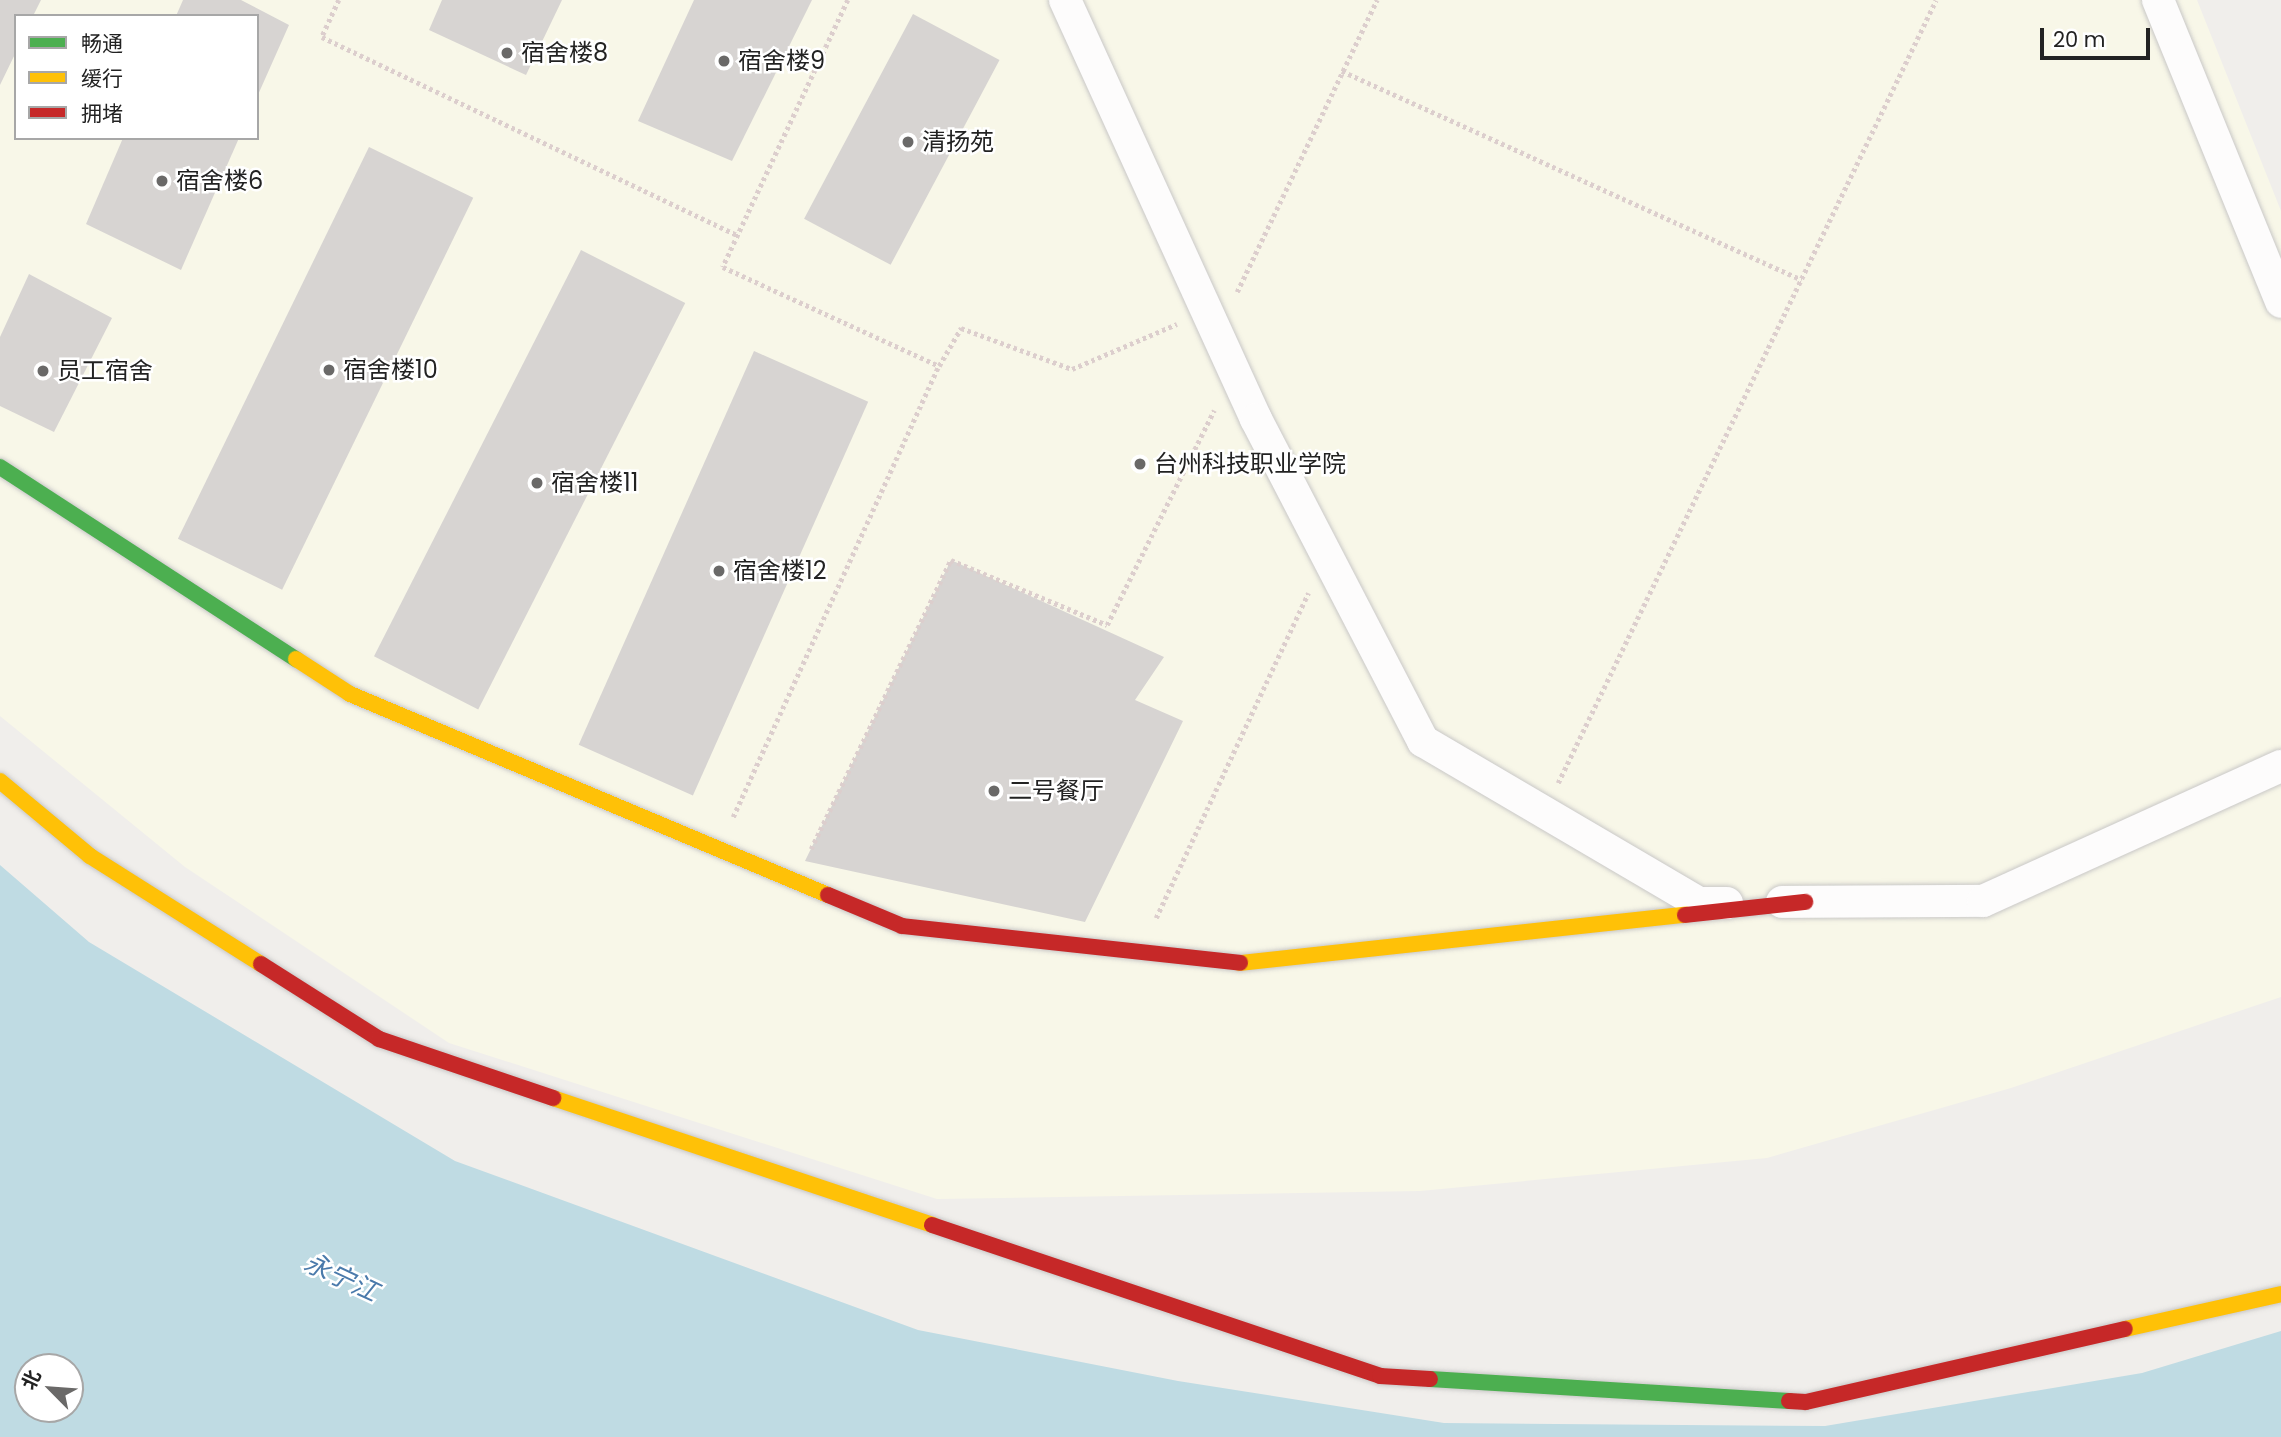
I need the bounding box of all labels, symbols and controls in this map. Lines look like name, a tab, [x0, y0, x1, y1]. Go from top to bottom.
legend	[14, 14, 259, 140]
scale bar	[2043, 14, 2153, 58]
text: 20 m	[2053, 25, 2106, 54]
text: 畅通	[81, 29, 123, 58]
place label: 宿舍楼8	[521, 39, 608, 67]
marker: 宿舍楼8	[499, 45, 515, 61]
place label: 宿舍楼9	[738, 47, 825, 75]
marker: 宿舍楼9	[716, 53, 732, 69]
text: 缓行	[81, 64, 123, 93]
text: 拥堵	[81, 99, 123, 128]
place label: 清扬苑	[922, 128, 994, 156]
marker: 清扬苑	[900, 134, 916, 150]
place label: 宿舍楼6	[176, 167, 263, 195]
marker: 宿舍楼6	[154, 173, 170, 189]
place label: 宿舍楼10	[343, 356, 438, 384]
place label: 员工宿舍	[57, 357, 153, 385]
marker: 宿舍楼10	[321, 362, 337, 378]
marker: 员工宿舍	[35, 363, 51, 379]
place label: 台州科技职业学院	[1154, 450, 1346, 478]
marker: 台州科技职业学院	[1132, 456, 1148, 472]
place label: 宿舍楼11	[551, 469, 638, 497]
marker: 宿舍楼11	[529, 475, 545, 491]
place label: 宿舍楼12	[733, 557, 826, 585]
marker: 宿舍楼12	[711, 563, 727, 579]
place label: 二号餐厅	[1008, 777, 1104, 805]
marker: 二号餐厅	[986, 783, 1002, 799]
water label: 永宁江	[299, 1247, 383, 1309]
north arrow	[14, 1353, 84, 1423]
text: 北	[15, 1365, 48, 1394]

